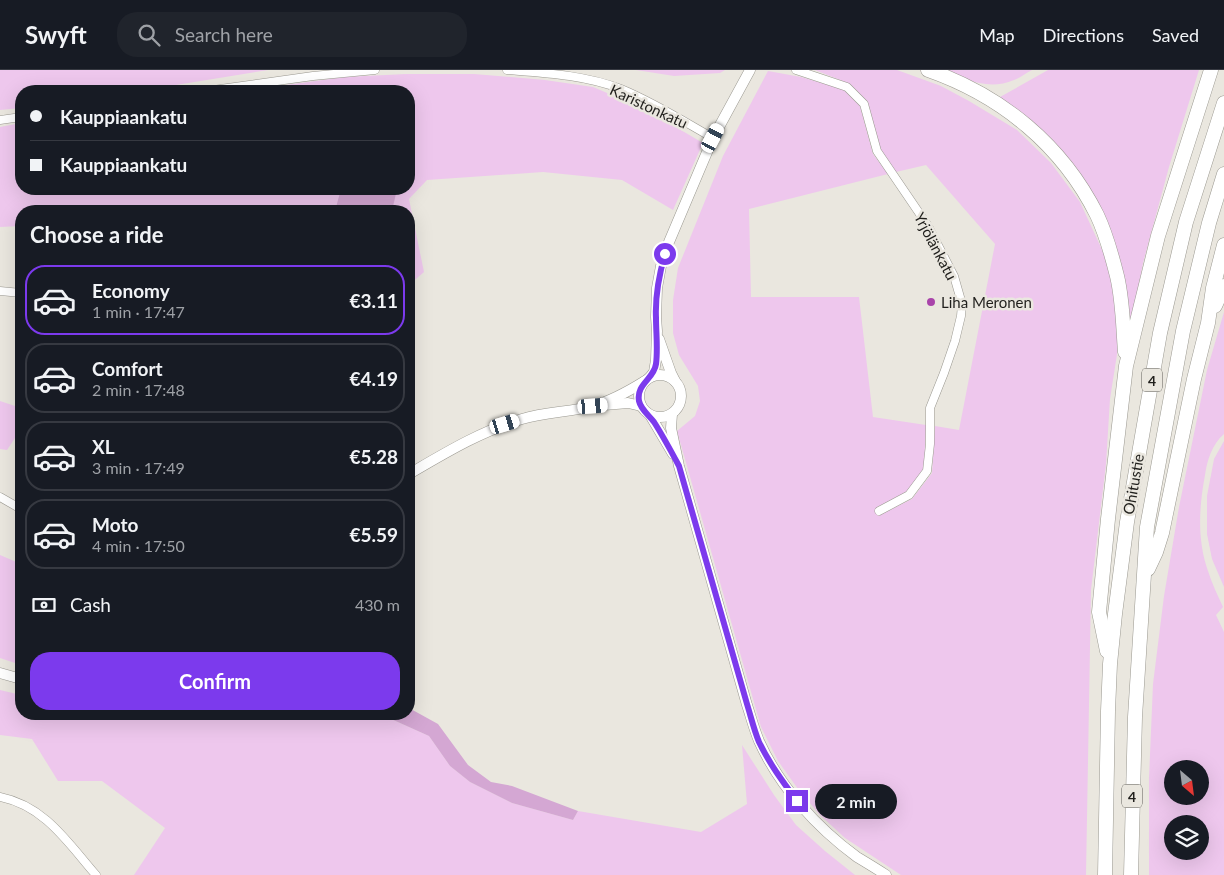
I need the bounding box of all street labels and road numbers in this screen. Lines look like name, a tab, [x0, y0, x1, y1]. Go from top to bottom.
street label: Karistonkatu	[607, 80, 691, 132]
street label: Yrjölänkatu	[911, 209, 961, 283]
road number: 4	[1142, 368, 1162, 392]
street label: Ohitustie	[1119, 452, 1147, 516]
road number: 4	[1122, 784, 1142, 808]

